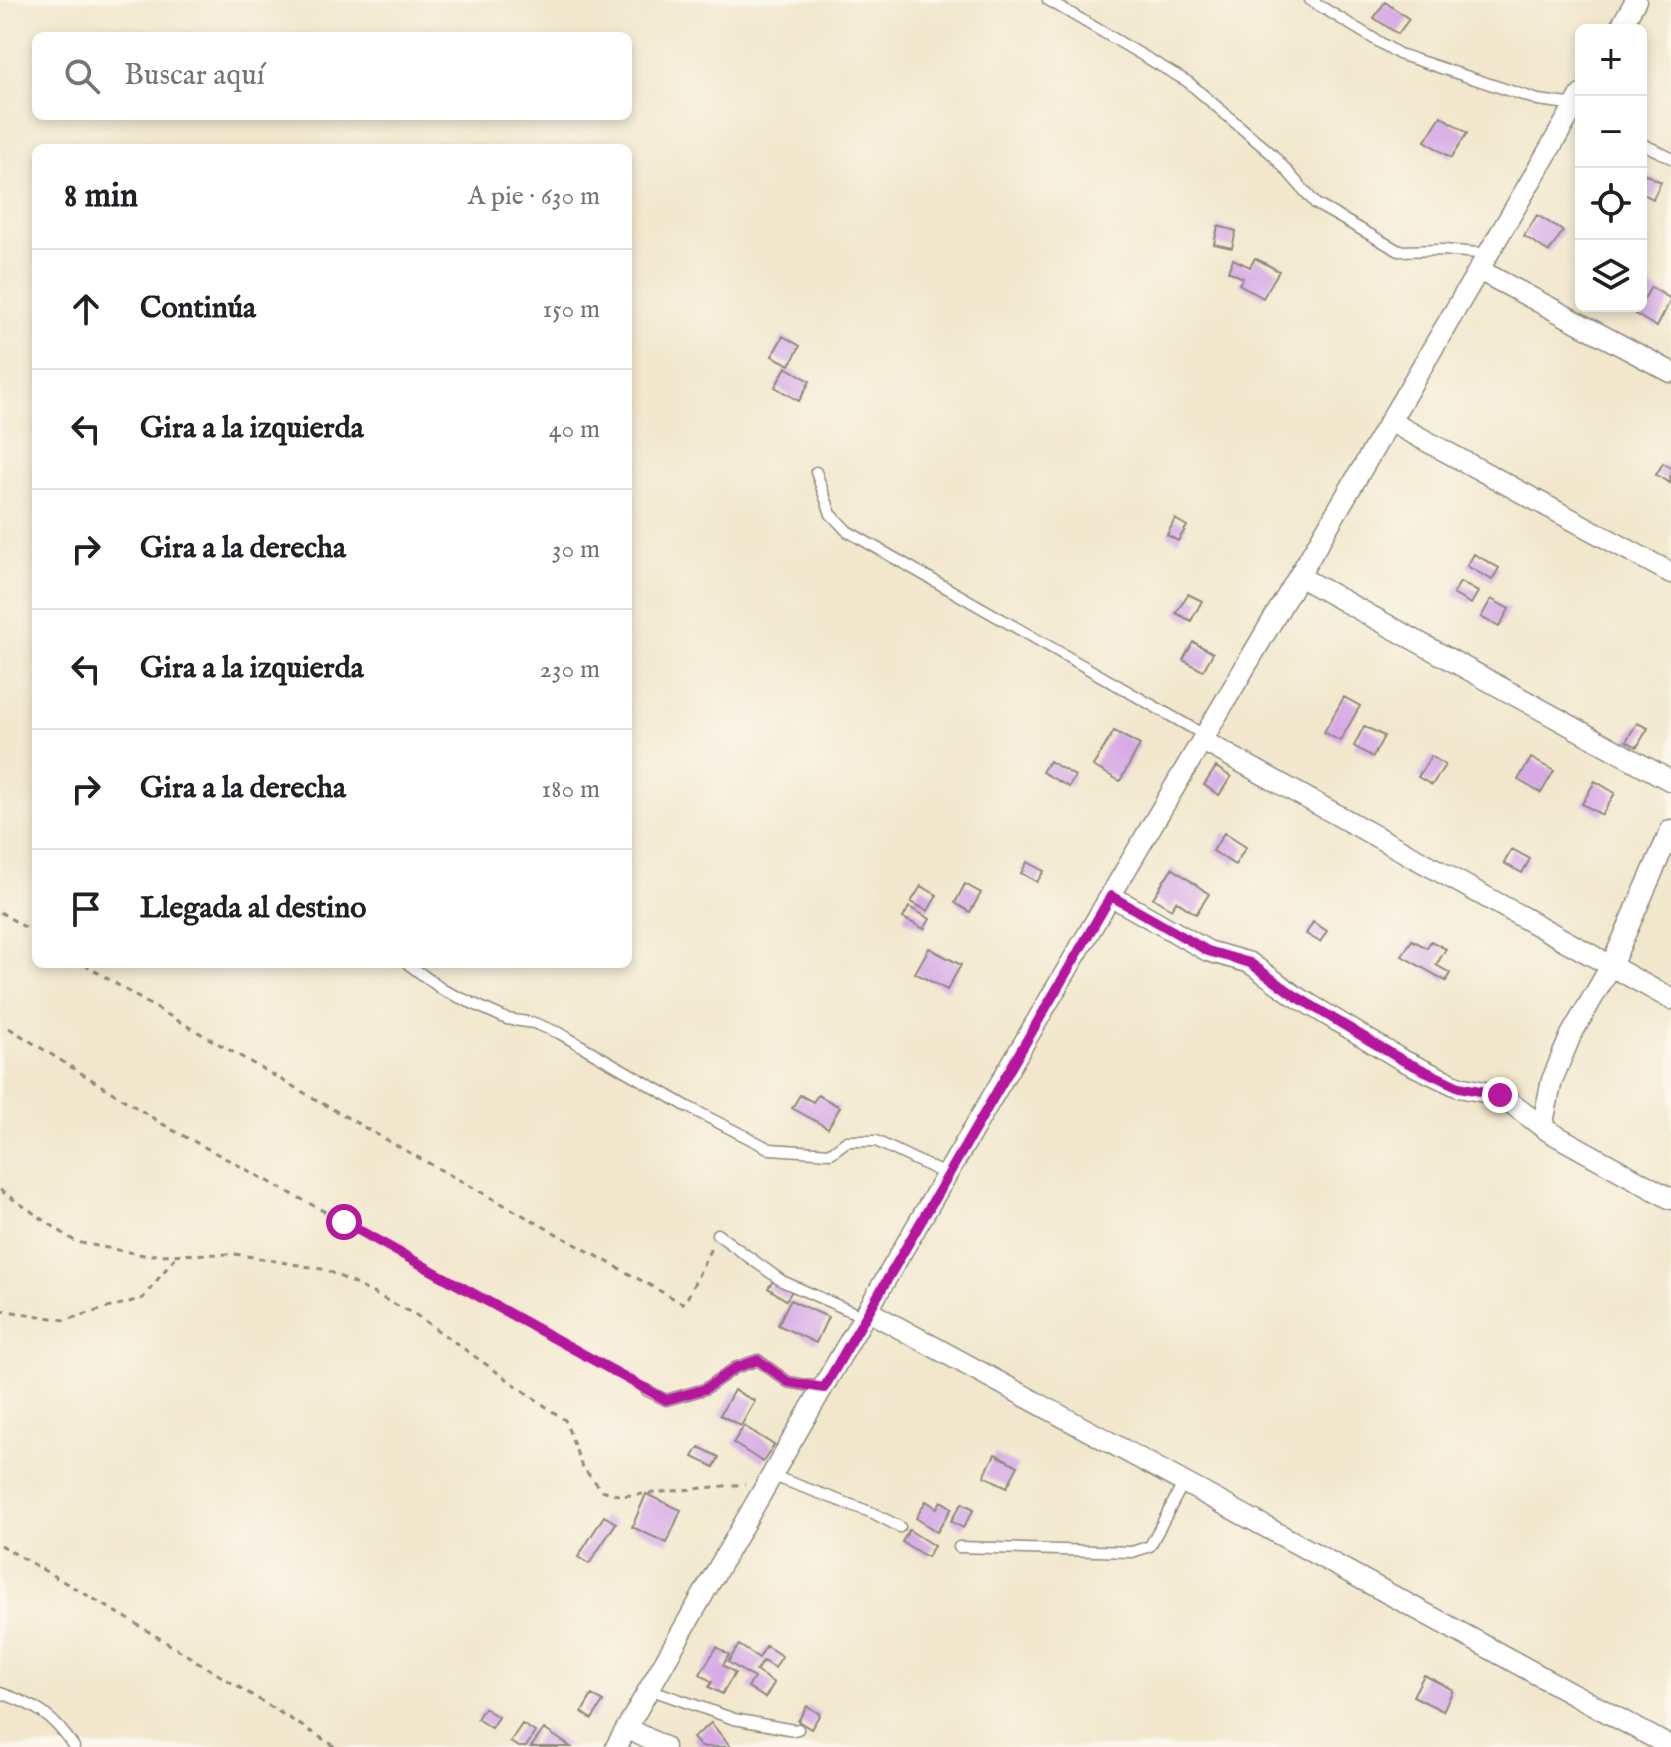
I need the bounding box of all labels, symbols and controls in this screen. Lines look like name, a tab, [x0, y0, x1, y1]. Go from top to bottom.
map controls	[1575, 24, 1647, 312]
button: +	[1575, 24, 1647, 96]
search box	[32, 32, 632, 120]
icon: search	[60, 54, 104, 98]
text: Buscar aquí	[124, 57, 265, 95]
button: −	[1575, 96, 1647, 168]
button: locate	[1575, 168, 1647, 240]
text: 8 min	[64, 175, 138, 218]
text: A pie · 630 m	[468, 180, 600, 213]
button: layers	[1575, 240, 1647, 312]
icon: ahead	[64, 287, 108, 331]
text: Continúa	[140, 290, 256, 328]
text: 150 m	[542, 293, 600, 326]
icon: left	[64, 407, 108, 451]
text: Gira a la izquierda	[140, 410, 364, 448]
text: 40 m	[549, 413, 600, 446]
icon: right	[64, 527, 108, 571]
text: Gira a la derecha	[140, 530, 346, 568]
text: 30 m	[552, 533, 600, 566]
icon: left	[64, 647, 108, 691]
text: Gira a la izquierda	[140, 650, 364, 688]
text: 230 m	[540, 653, 600, 686]
icon: right	[64, 767, 108, 811]
text: Gira a la derecha	[140, 770, 346, 808]
text: 180 m	[542, 773, 600, 806]
icon: arrive	[64, 887, 108, 931]
text: Llegada al destino	[140, 890, 366, 928]
route end	[1482, 1077, 1518, 1113]
route start	[326, 1204, 362, 1240]

